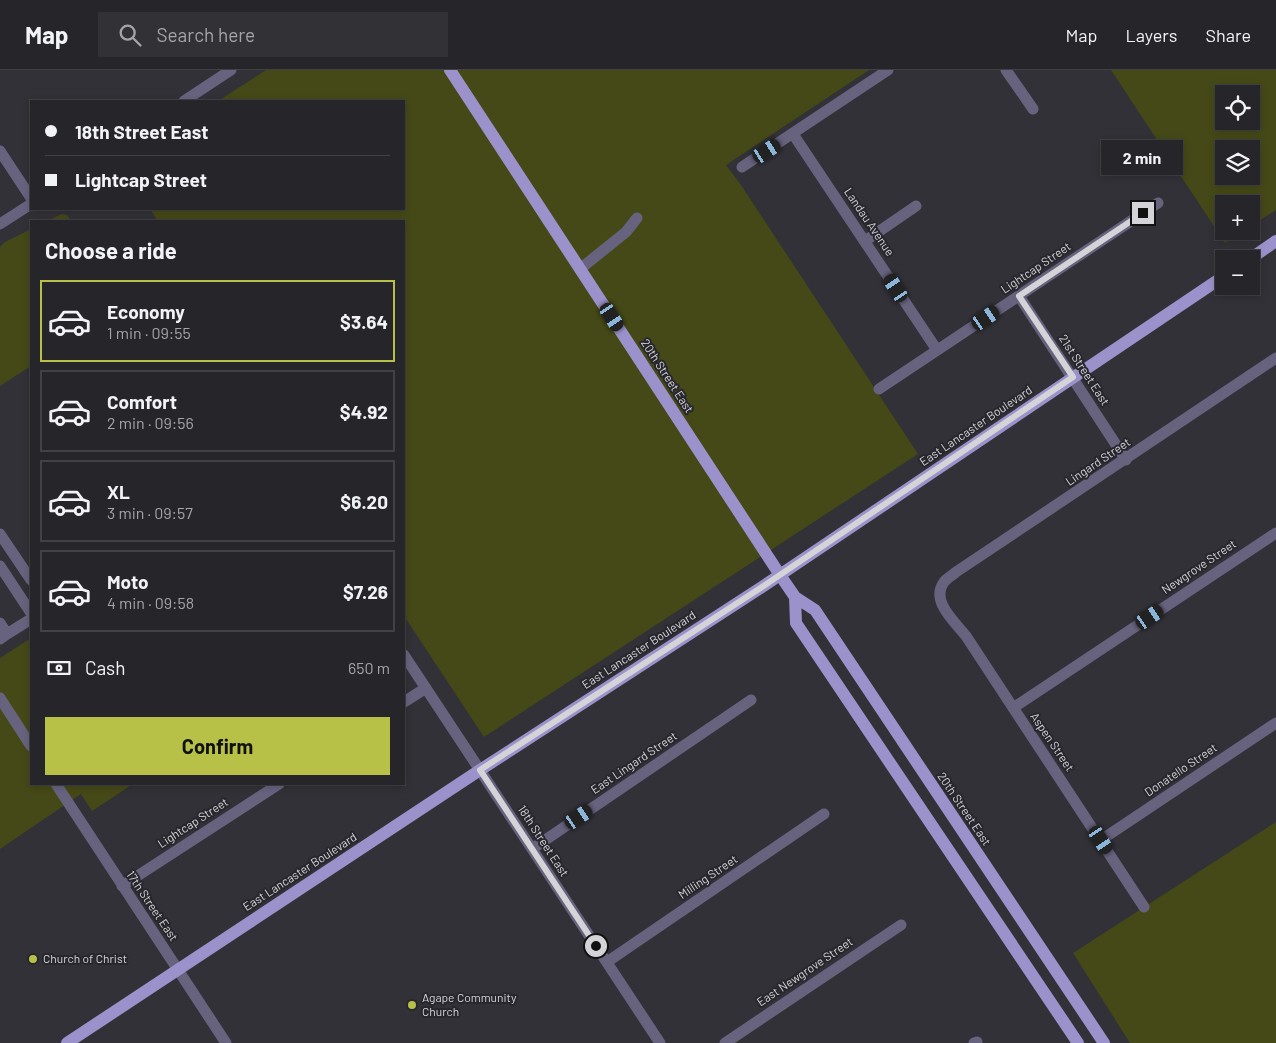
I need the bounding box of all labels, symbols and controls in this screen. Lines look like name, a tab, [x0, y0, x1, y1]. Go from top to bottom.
search box	[98, 12, 448, 57]
text: Map	[25, 20, 68, 49]
icon: search	[116, 21, 144, 49]
text: Search here	[156, 23, 255, 46]
text: Map	[1065, 24, 1097, 46]
text: Layers	[1125, 24, 1178, 46]
text: Share	[1206, 24, 1251, 46]
map controls	[1215, 85, 1260, 295]
button: locate	[1215, 85, 1260, 130]
text: 18th Street East	[75, 120, 208, 143]
car	[750, 137, 783, 165]
callout: 2 min	[1102, 140, 1184, 176]
button: layers	[1215, 140, 1260, 185]
text: 2 min	[1123, 148, 1161, 167]
text: Lightcap Street	[75, 168, 207, 191]
street label: Landau Avenue	[842, 185, 898, 258]
button: +	[1215, 195, 1260, 240]
route end	[1132, 202, 1154, 224]
text: Choose a ride	[45, 237, 177, 263]
street label: Lightcap Street	[998, 239, 1073, 296]
button: −	[1215, 250, 1260, 295]
car	[881, 271, 910, 305]
icon: car	[47, 299, 92, 344]
text: Economy	[107, 300, 185, 323]
car	[597, 300, 626, 334]
car	[969, 303, 1002, 333]
text: $3.64	[340, 310, 388, 333]
text: 1 min · 09:55	[107, 323, 191, 342]
street label: 21st Street East	[1057, 331, 1113, 408]
street label: 20th Street East	[639, 336, 697, 415]
street label: East Lancaster Boulevard	[916, 382, 1034, 468]
icon: car	[47, 389, 92, 434]
text: Comfort	[107, 390, 177, 413]
text: $4.92	[340, 400, 388, 423]
text: 2 min · 09:56	[107, 413, 194, 432]
street label: Lingard Street	[1062, 434, 1132, 488]
icon: car	[47, 479, 92, 524]
text: XL	[107, 480, 130, 503]
text: $6.20	[340, 490, 388, 513]
text: 3 min · 09:57	[107, 503, 193, 522]
street label: Newgrove Street	[1159, 536, 1238, 596]
icon: car	[47, 569, 92, 614]
text: Moto	[107, 570, 149, 593]
text: $7.26	[343, 580, 388, 603]
text: 4 min · 09:58	[107, 593, 194, 612]
car	[1133, 602, 1166, 632]
street label: East Lancaster Boulevard	[579, 607, 698, 691]
icon: cash	[45, 654, 73, 682]
text: Cash	[85, 656, 126, 679]
text: 650 m	[348, 658, 390, 677]
street label: Aspen Street	[1028, 709, 1078, 773]
button: Confirm	[45, 717, 390, 775]
street label: East Lingard Street	[588, 728, 679, 796]
street label: Donatello Street	[1142, 740, 1219, 799]
street label: 20th Street East	[935, 769, 994, 848]
street label: Lightcap Street	[155, 794, 230, 850]
street label: 18th Street East	[516, 802, 572, 879]
car	[562, 802, 595, 832]
car	[1086, 823, 1115, 857]
street label: East Lancaster Boulevard	[240, 829, 359, 913]
street label: Milling Street	[675, 851, 740, 901]
street label: 17th Street East	[124, 868, 182, 943]
street label: East Newgrove Street	[754, 934, 855, 1008]
route start	[585, 935, 607, 957]
place label: Church of Christ	[43, 951, 127, 965]
marker: Church of Christ	[27, 953, 39, 965]
place label: Agape Community Church	[422, 990, 517, 1018]
marker: Agape Community Church	[406, 999, 418, 1011]

